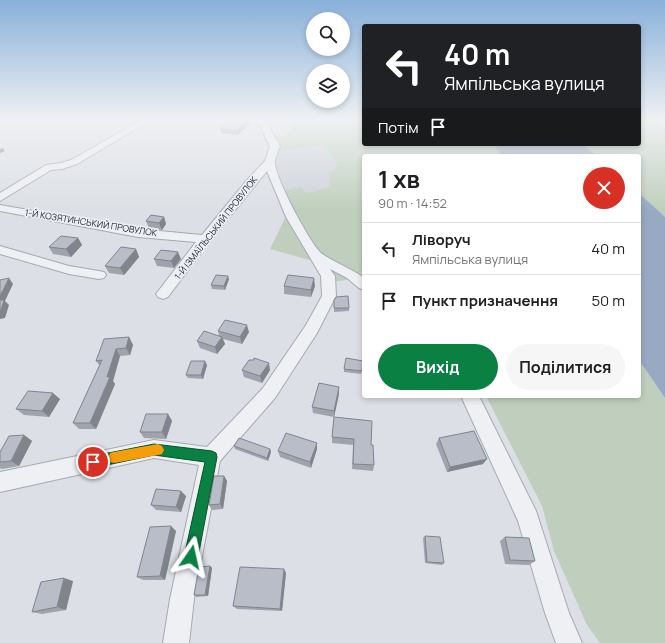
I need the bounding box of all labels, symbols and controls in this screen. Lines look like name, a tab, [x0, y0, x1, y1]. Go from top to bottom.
map controls	[306, 12, 350, 108]
button: search	[306, 12, 350, 56]
text: 40 m	[444, 35, 510, 73]
icon: left	[378, 40, 430, 92]
button: layers	[306, 64, 350, 108]
text: Ямпільська вулиця	[444, 71, 605, 95]
icon: arrive	[427, 116, 449, 138]
text: Потім	[378, 117, 419, 138]
text: 1 хв	[378, 162, 420, 195]
button: close	[583, 167, 625, 209]
street label: 1-Й ІЗМАЇЛЬСЬКИЙ ПРОВУЛОК	[171, 173, 260, 282]
text: 90 m · 14:52	[378, 194, 447, 212]
street label: 1-Й КОЗЯТИНСЬКИЙ ПРОВУЛОК	[24, 206, 159, 239]
text: Ліворуч	[412, 229, 471, 250]
icon: left	[378, 238, 400, 260]
text: 40 m	[591, 238, 625, 259]
text: Ямпільська вулиця	[412, 250, 528, 268]
icon: arrive	[378, 290, 400, 312]
text: Пункт призначення	[412, 290, 558, 311]
text: 50 m	[591, 290, 625, 311]
button: Вихід	[378, 344, 498, 390]
button: Поділитися	[506, 344, 625, 390]
pin	[76, 445, 110, 479]
icon: arrive	[82, 451, 104, 473]
position arrow	[170, 536, 212, 578]

